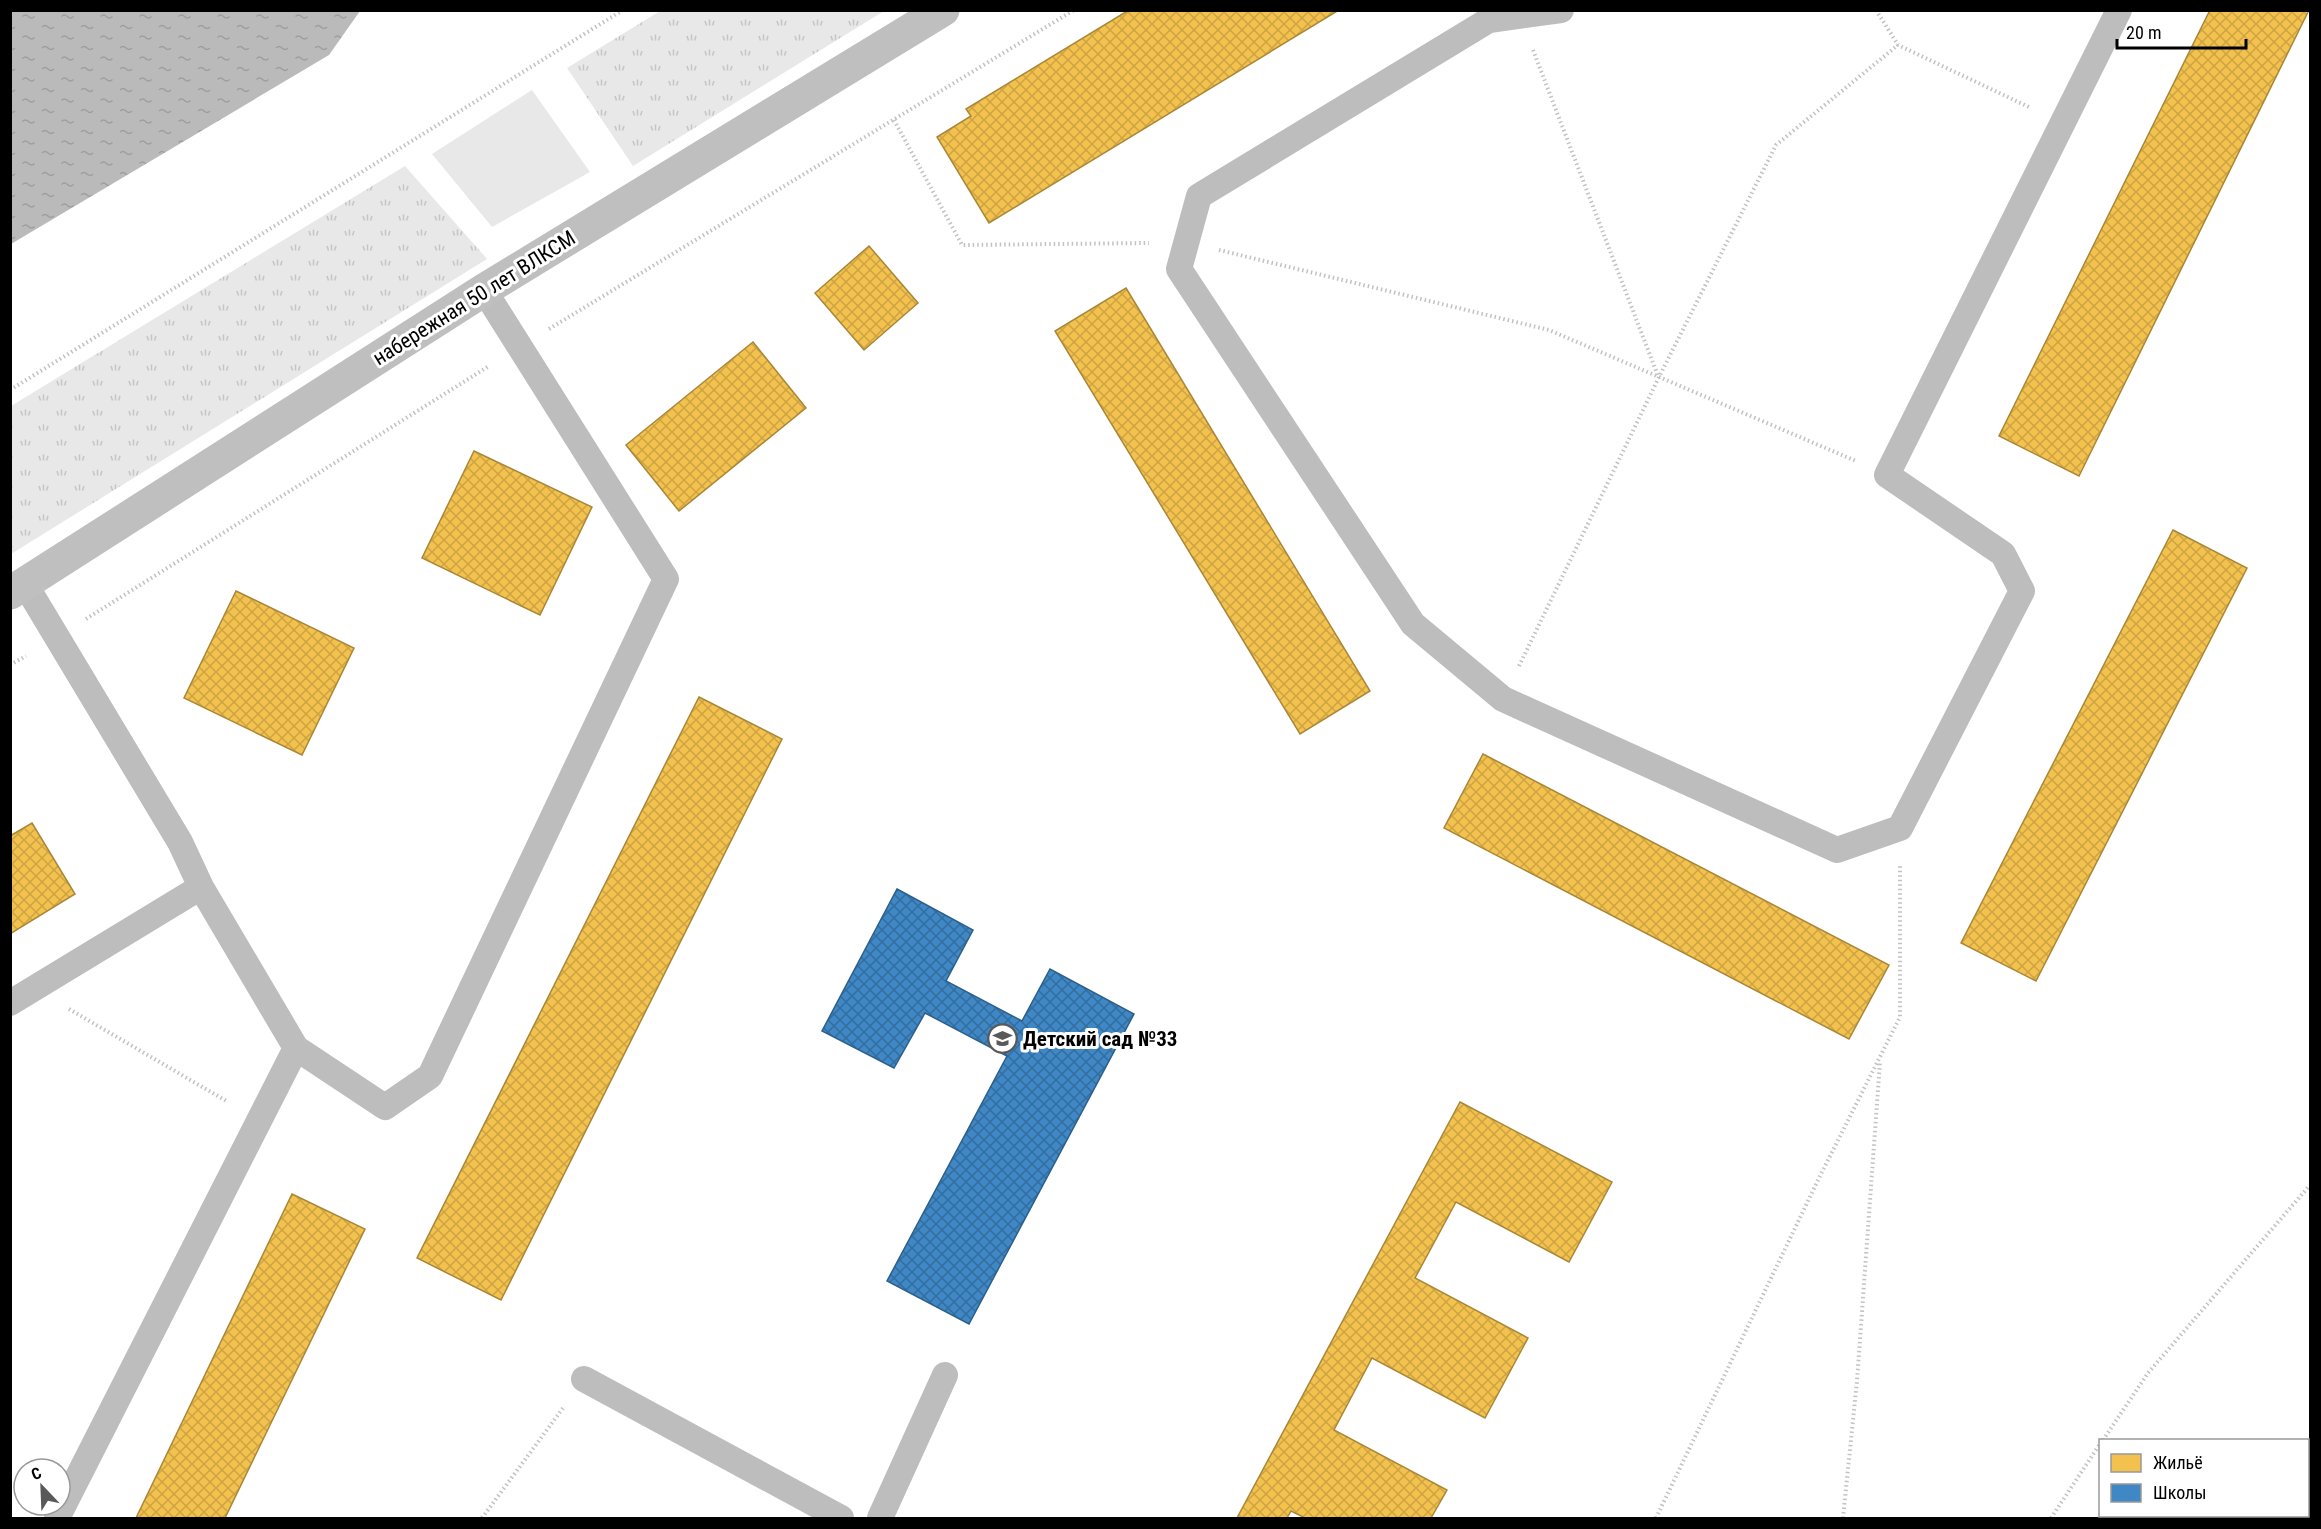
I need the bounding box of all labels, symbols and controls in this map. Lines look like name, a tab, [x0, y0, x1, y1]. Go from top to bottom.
scale bar	[2117, 12, 2246, 50]
text: 20 m	[2126, 22, 2161, 43]
street label: набережная 50 лет ВЛКСМ	[368, 226, 580, 370]
school or university icon: Детский сад №33	[986, 1023, 1018, 1055]
place label: Детский сад №33	[1023, 1027, 1177, 1051]
legend	[2099, 1439, 2309, 1517]
text: Жильё	[2153, 1452, 2203, 1473]
north arrow	[12, 1457, 72, 1517]
text: С	[28, 1463, 44, 1484]
text: Школы	[2153, 1482, 2206, 1503]

